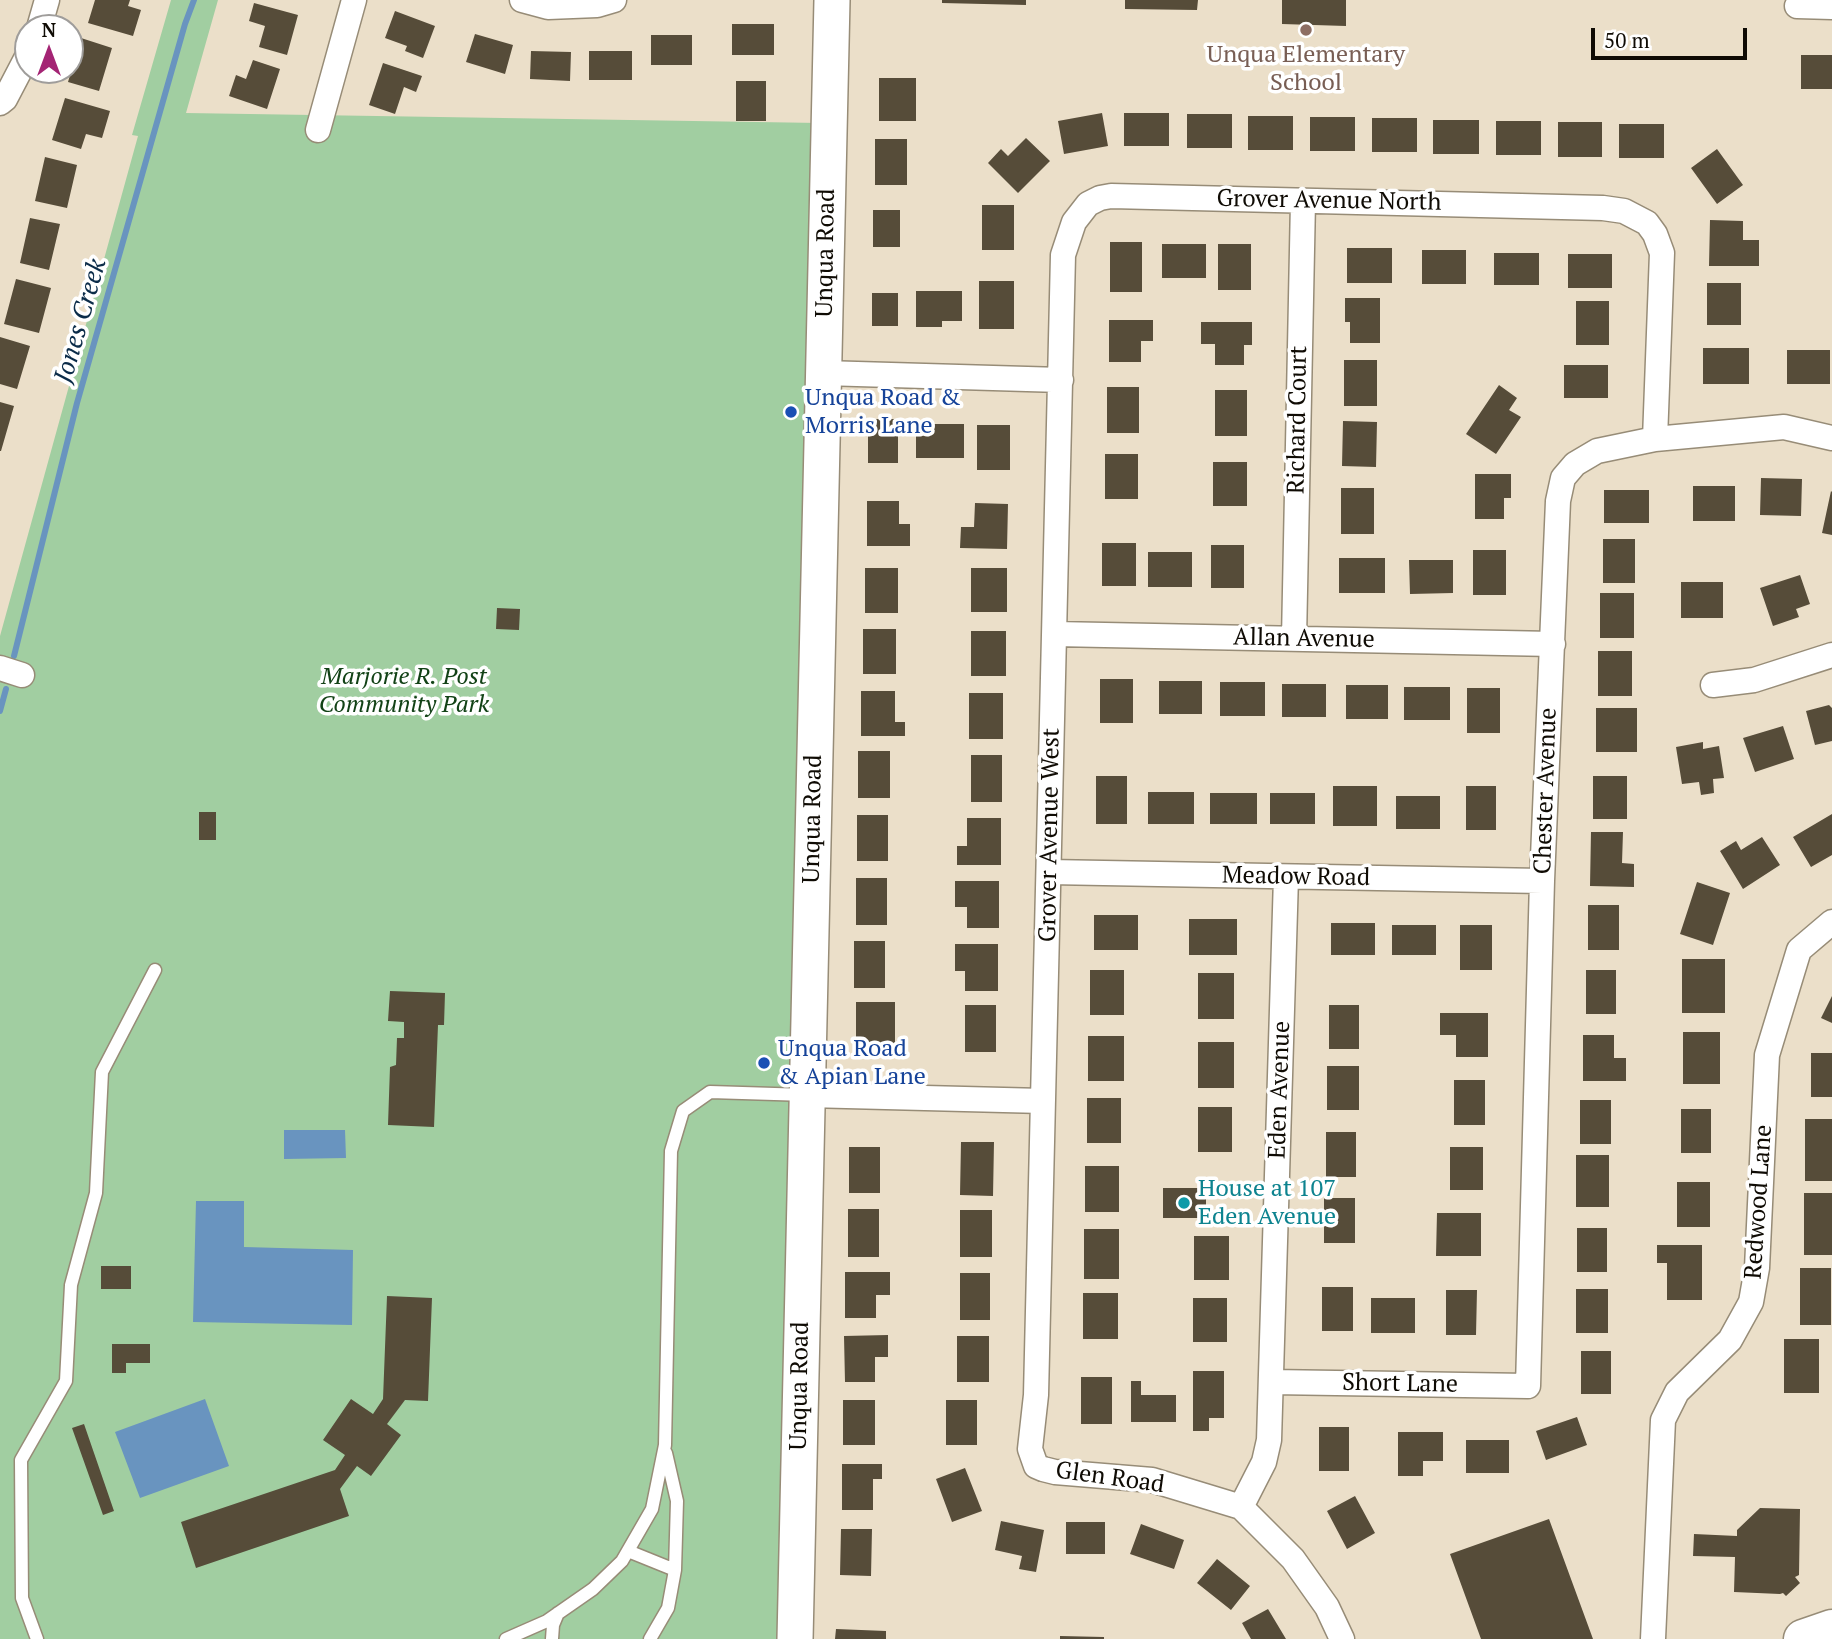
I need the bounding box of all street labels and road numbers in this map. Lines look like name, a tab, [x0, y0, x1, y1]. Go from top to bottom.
street label: Grover Avenue North	[1216, 185, 1442, 217]
street label: Unqua Road	[810, 188, 842, 318]
street label: Richard Court	[1282, 346, 1314, 494]
street label: Allan Avenue	[1233, 623, 1375, 655]
street label: Chester Avenue	[1529, 707, 1563, 875]
street label: Grover Avenue West	[1034, 728, 1066, 942]
street label: Unqua Road	[797, 754, 829, 884]
street label: Meadow Road	[1222, 861, 1370, 893]
street label: Eden Avenue	[1263, 1021, 1297, 1159]
street label: Redwood Lane	[1739, 1124, 1779, 1280]
street label: Unqua Road	[784, 1321, 816, 1451]
street label: Short Lane	[1342, 1369, 1458, 1399]
street label: Glen Road	[1054, 1456, 1166, 1500]

